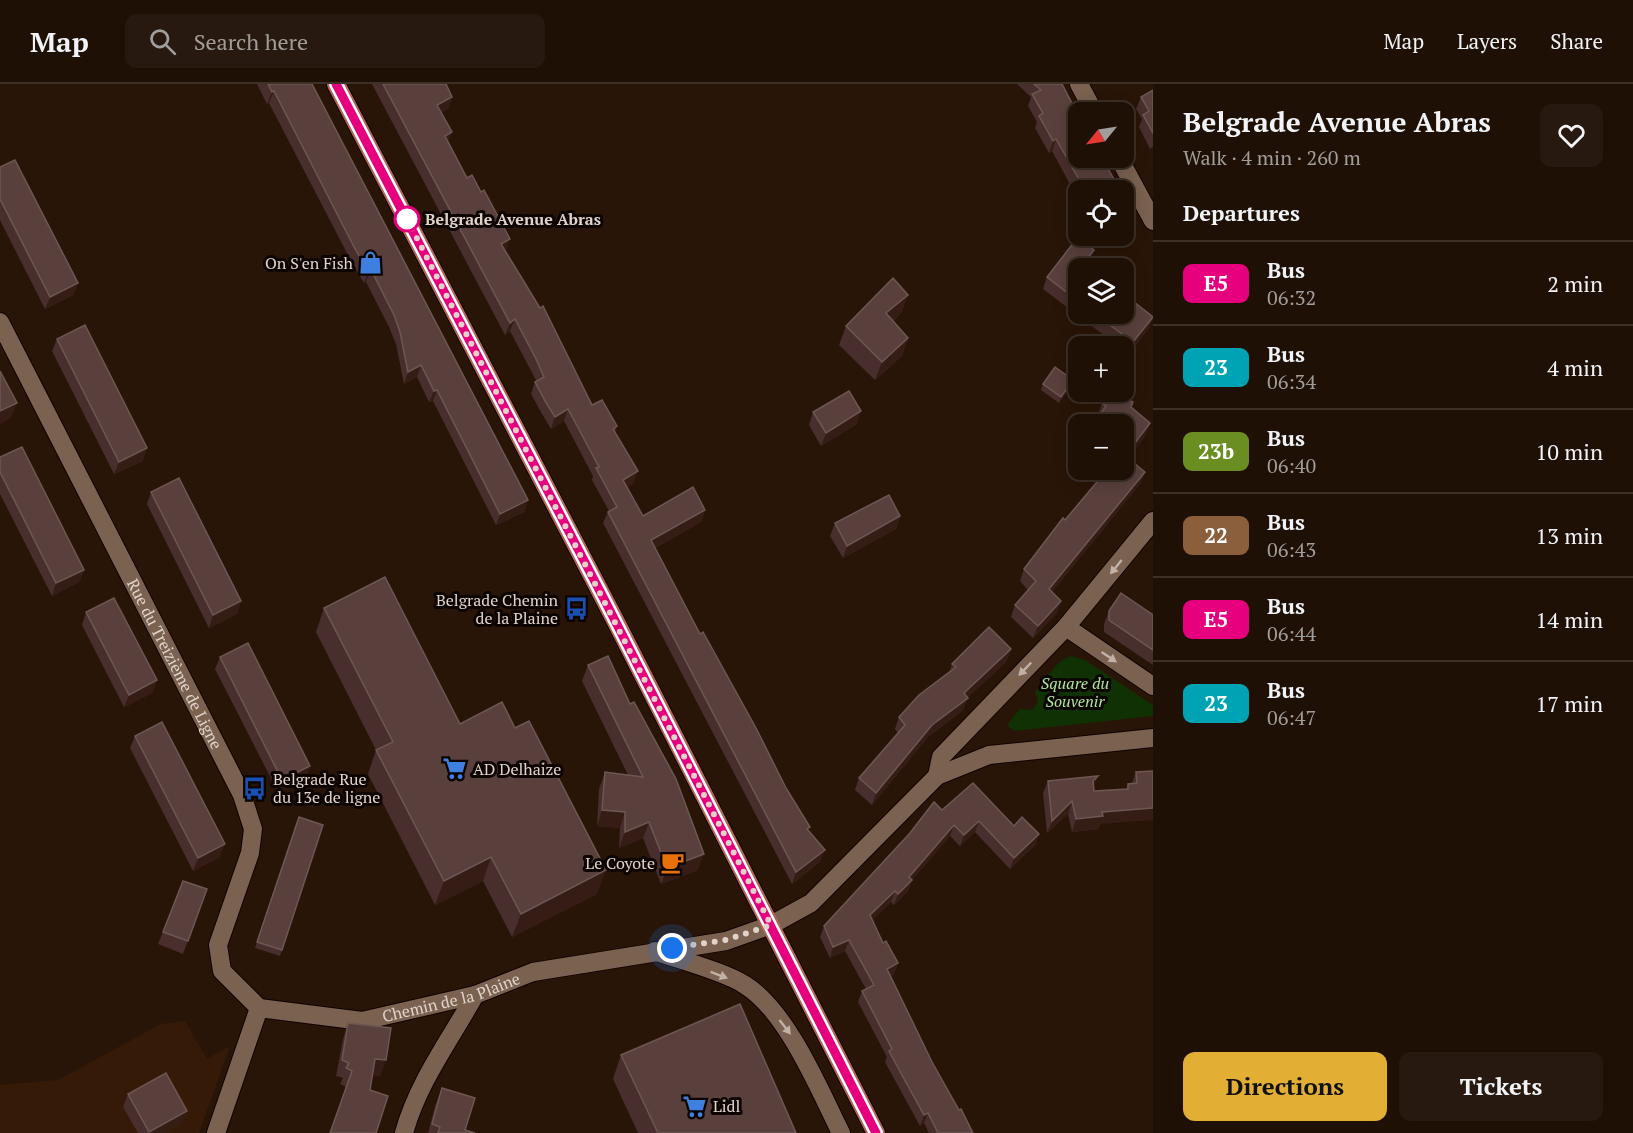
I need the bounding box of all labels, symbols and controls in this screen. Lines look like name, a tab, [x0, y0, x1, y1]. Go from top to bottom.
search box	[125, 14, 545, 68]
text: Map	[30, 23, 89, 60]
icon: search	[146, 25, 179, 58]
text: Search here	[194, 27, 308, 56]
text: Map	[1383, 27, 1424, 55]
text: Layers	[1457, 27, 1517, 55]
text: Share	[1550, 27, 1603, 55]
north arrow	[1068, 102, 1134, 168]
map controls	[1068, 102, 1134, 480]
text: Belgrade Avenue Abras	[1183, 103, 1491, 140]
button: heart	[1540, 104, 1603, 167]
text: Walk · 4 min · 260 m	[1183, 144, 1361, 171]
button: locate	[1068, 180, 1134, 246]
text: Departures	[1183, 198, 1300, 227]
marker: Belgrade Avenue Abras	[394, 206, 420, 232]
place label: Belgrade Avenue Abras	[425, 208, 601, 230]
shop icon: On S'en Fish	[358, 250, 384, 276]
place label: On S'en Fish	[265, 252, 354, 274]
text: Bus	[1267, 255, 1305, 284]
button: layers	[1068, 258, 1134, 324]
text: E5	[1204, 269, 1228, 297]
text: 2 min	[1547, 269, 1603, 298]
text: 06:32	[1267, 284, 1316, 311]
button: +	[1068, 336, 1134, 402]
text: Bus	[1267, 339, 1305, 368]
text: 23	[1204, 353, 1228, 381]
text: 4 min	[1547, 353, 1603, 382]
text: 06:34	[1267, 368, 1316, 395]
button: −	[1068, 414, 1134, 480]
text: Bus	[1267, 423, 1305, 452]
text: 23b	[1198, 437, 1234, 465]
text: 10 min	[1536, 437, 1603, 466]
text: 06:40	[1267, 452, 1316, 479]
text: Bus	[1267, 507, 1305, 536]
text: 22	[1204, 521, 1228, 549]
text: 13 min	[1536, 521, 1603, 550]
text: 06:43	[1267, 536, 1316, 563]
one-way arrow	[1110, 559, 1123, 574]
street label: Rue du Treizième de Ligne	[122, 575, 228, 753]
place label: Belgrade Chemin de la Plaine	[436, 589, 558, 629]
text: Bus	[1267, 591, 1305, 620]
bus stop icon: Belgrade Chemin de la Plaine	[563, 596, 589, 622]
text: E5	[1204, 605, 1228, 633]
text: 14 min	[1536, 605, 1603, 634]
text: 06:44	[1267, 620, 1316, 647]
one-way arrow	[1101, 651, 1118, 662]
one-way arrow	[1019, 662, 1033, 676]
park label: Square du Souvenir	[1041, 672, 1109, 712]
text: Bus	[1267, 675, 1305, 704]
text: 23	[1204, 689, 1228, 717]
text: 17 min	[1536, 689, 1603, 718]
text: 06:47	[1267, 704, 1316, 731]
supermarket icon: AD Delhaize	[442, 756, 468, 782]
place label: AD Delhaize	[473, 758, 561, 780]
place label: Belgrade Rue du 13e de ligne	[273, 768, 380, 808]
bus stop icon: Belgrade Rue du 13e de ligne	[242, 775, 268, 801]
cafe icon: Le Coyote	[660, 850, 686, 876]
place label: Le Coyote	[585, 852, 655, 874]
your location	[657, 933, 687, 963]
street label: Chemin de la Plaine	[380, 967, 523, 1027]
one-way arrow	[710, 970, 728, 980]
one-way arrow	[779, 1019, 791, 1035]
button: Directions	[1183, 1052, 1387, 1121]
button: Tickets	[1399, 1052, 1603, 1121]
supermarket icon: Lidl	[682, 1093, 708, 1119]
place label: Lidl	[713, 1095, 740, 1117]

